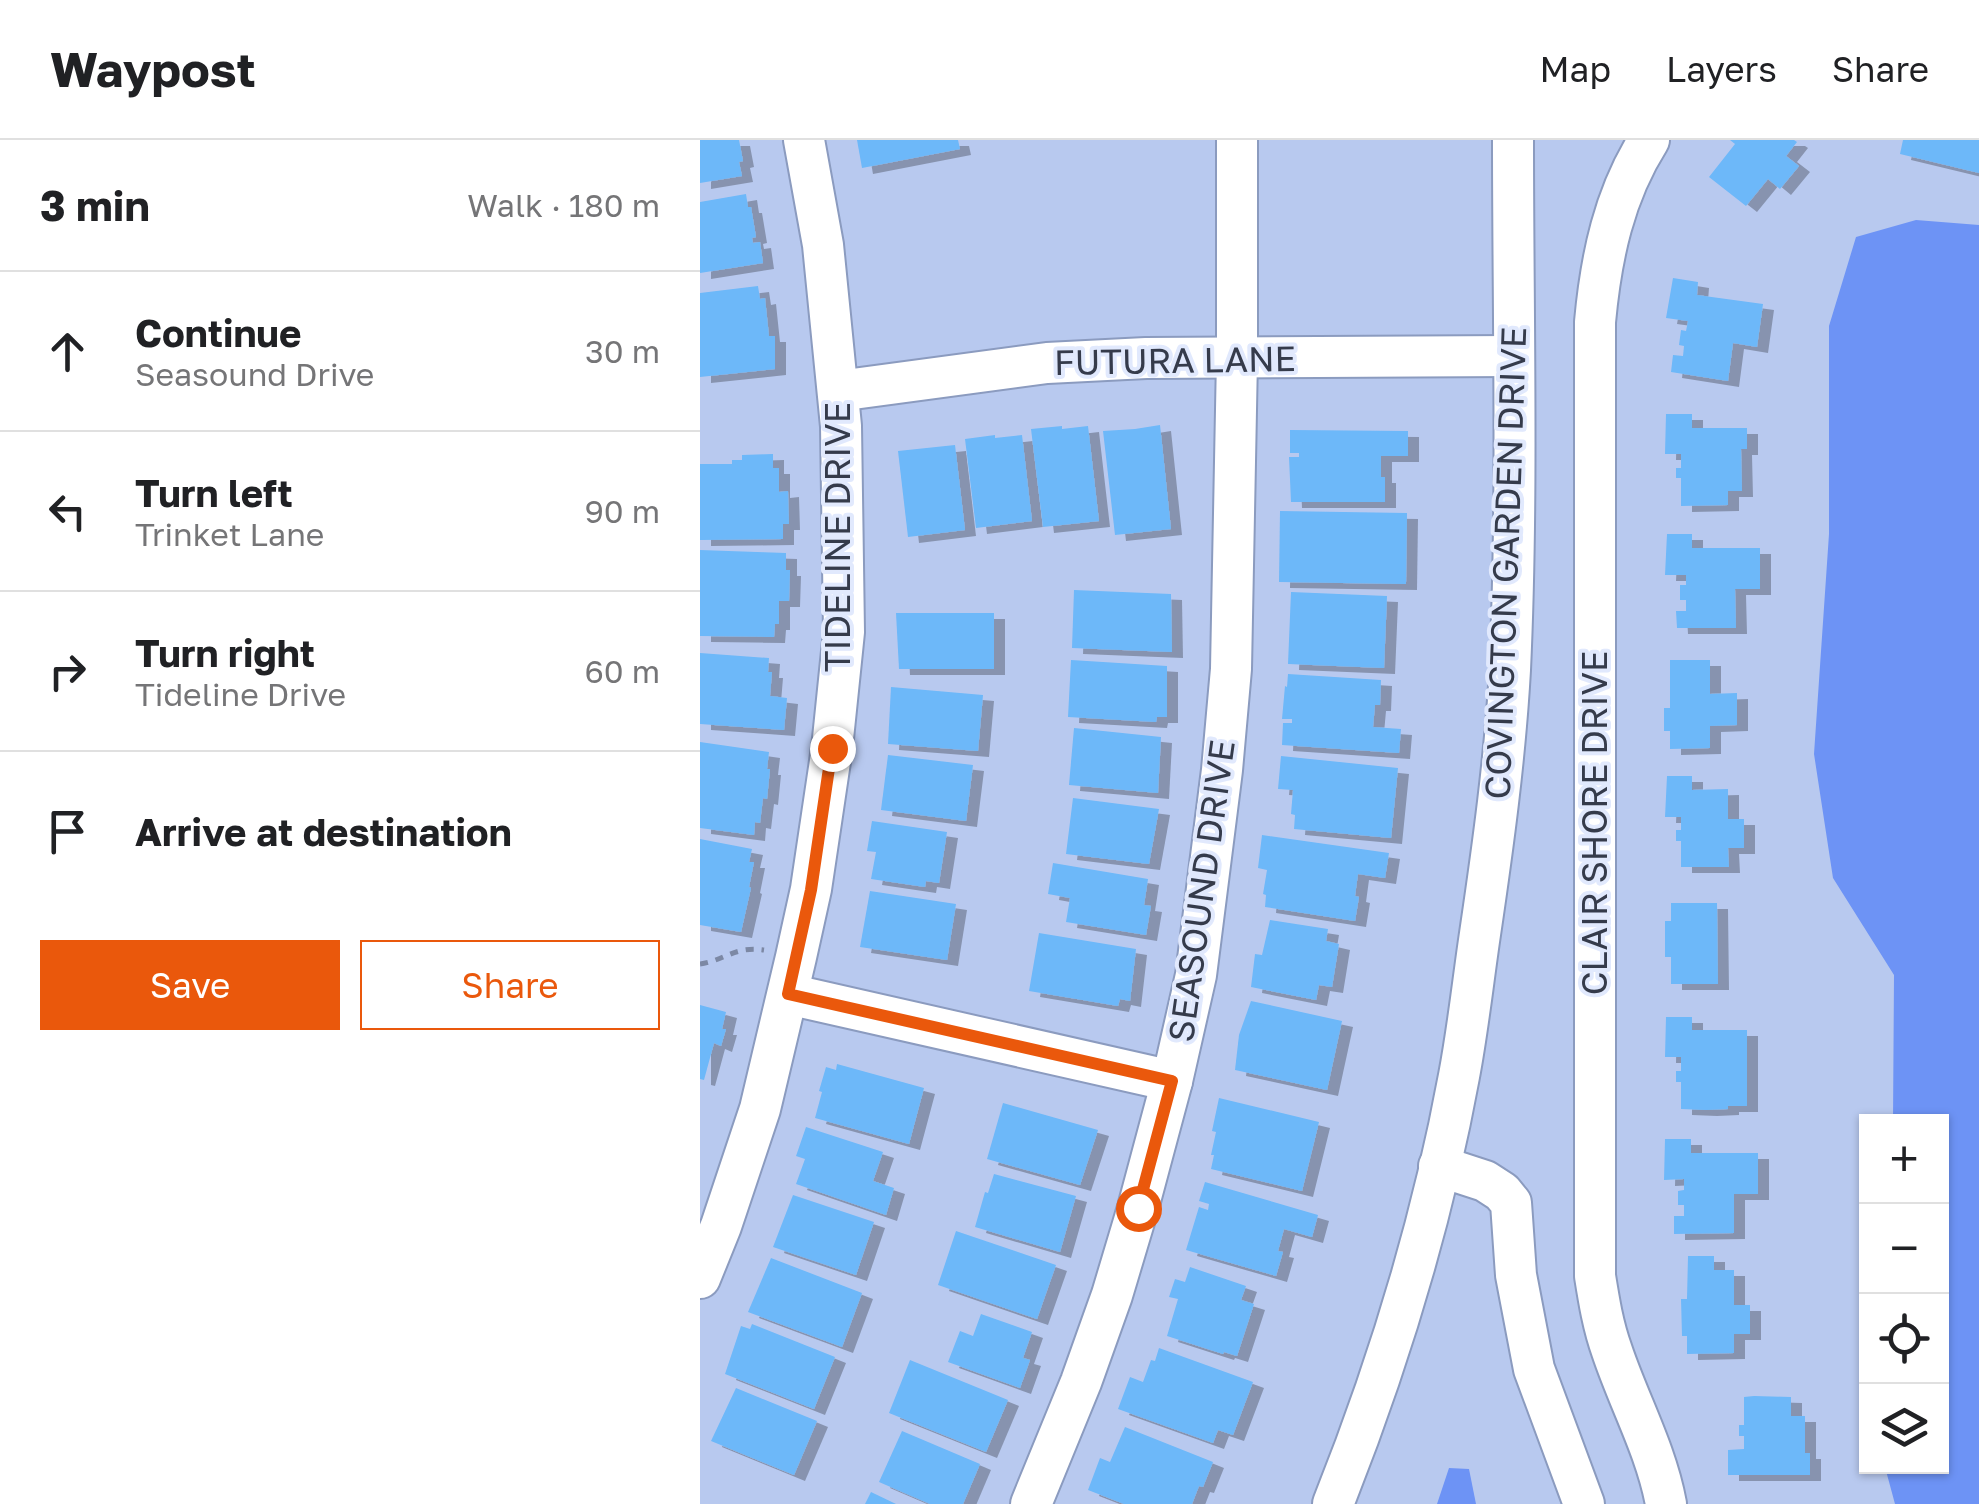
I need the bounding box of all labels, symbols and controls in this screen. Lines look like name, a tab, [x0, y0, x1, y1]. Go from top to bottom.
text: Waypost	[50, 40, 256, 98]
text: Map	[1540, 48, 1611, 90]
text: Layers	[1666, 48, 1777, 90]
text: Share	[1832, 48, 1929, 90]
text: 3 min	[40, 180, 150, 230]
text: Walk · 180 m	[467, 186, 660, 224]
text: Continue	[135, 310, 301, 355]
icon: ahead	[40, 324, 95, 379]
street label: COVINGTON GARDEN DRIVE	[1476, 326, 1534, 800]
text: 30 m	[585, 332, 660, 370]
street label: FUTURA LANE	[1054, 337, 1296, 383]
text: Seasound Drive	[135, 355, 374, 393]
street label: TIDELINE DRIVE	[816, 402, 858, 672]
text: Turn left	[135, 470, 293, 515]
icon: left	[40, 484, 95, 539]
text: 90 m	[584, 492, 660, 530]
text: Trinket Lane	[135, 515, 324, 553]
text: Turn right	[135, 630, 315, 675]
icon: right	[40, 644, 95, 699]
street label: CLAIR SHORE DRIVE	[1573, 651, 1615, 995]
text: 60 m	[584, 652, 660, 690]
text: Tideline Drive	[135, 675, 346, 713]
route end	[810, 726, 856, 772]
street label: SEASOUND DRIVE	[1159, 737, 1243, 1045]
icon: arrive	[40, 804, 95, 859]
text: Arrive at destination	[135, 809, 512, 854]
button: Save	[40, 940, 340, 1030]
button: Share	[360, 940, 660, 1030]
map controls	[1859, 1114, 1949, 1474]
button: +	[1859, 1114, 1949, 1204]
route start	[1116, 1186, 1162, 1232]
button: −	[1859, 1204, 1949, 1294]
button: locate	[1859, 1294, 1949, 1384]
button: layers	[1859, 1384, 1949, 1474]

